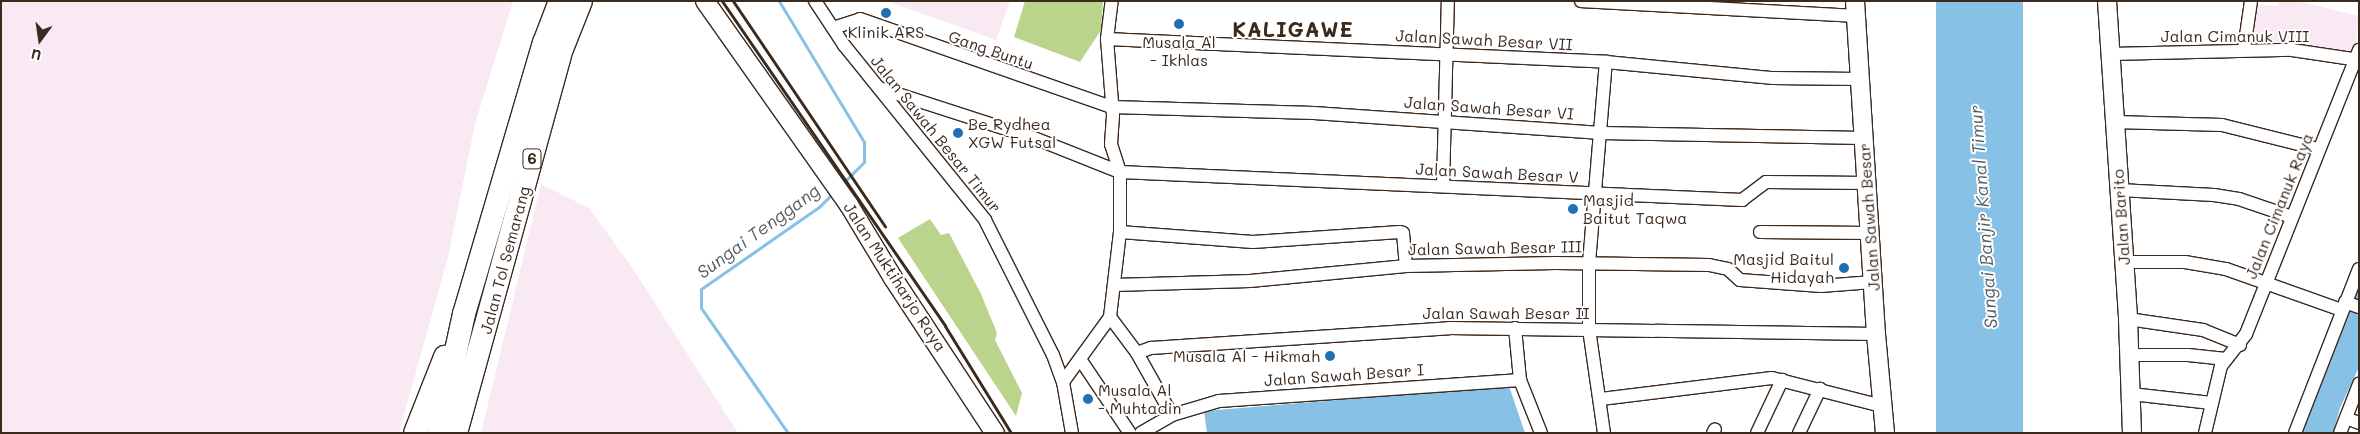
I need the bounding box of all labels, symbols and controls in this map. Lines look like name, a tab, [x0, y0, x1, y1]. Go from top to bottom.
marker: Klinik ARS	[879, 6, 893, 20]
north arrow	[15, 15, 65, 65]
district label: KALIGAWE	[1231, 16, 1355, 42]
marker: Musala Al - Ikhlas	[1173, 18, 1185, 30]
place label: Klinik ARS	[848, 22, 924, 42]
street label: Jalan Sawah Besar VII	[1395, 26, 1573, 54]
street label: Jalan Cimanuk VIII	[2161, 26, 2309, 46]
street label: Gang Buntu	[946, 27, 1036, 73]
place label: Musala Al - Ikhlas	[1142, 32, 1216, 70]
text: U	[29, 45, 43, 65]
street label: Jalan Sawah Besar Timur	[867, 52, 1005, 216]
street label: Jalan Sawah Besar VI	[1403, 92, 1575, 124]
water label: Sungai Banjir Kanal Timur	[1964, 105, 2002, 329]
place label: Be Rydhea XGW Futsal	[968, 114, 1056, 152]
marker: Be Rydhea XGW Futsal	[952, 127, 964, 139]
street label: Jalan Cimanuk Raya	[2241, 130, 2317, 282]
street label: Jalan Sawah Besar	[1854, 143, 1884, 291]
road number: 6	[522, 146, 542, 172]
street label: Jalan Sawah Besar V	[1415, 159, 1579, 187]
street label: Jalan Barito	[2108, 168, 2134, 266]
water label: Sungai Tenggang	[692, 179, 824, 283]
street label: Jalan Tol Semarang	[476, 184, 534, 336]
place label: Masjid Baitut Taqwa	[1583, 190, 1687, 228]
street label: Jalan Muktiharjo Raya	[840, 199, 950, 355]
marker: Masjid Baitut Taqwa	[1567, 203, 1579, 215]
street label: Jalan Sawah Besar III	[1408, 237, 1582, 259]
place label: Masjid Baitul Hidayah	[1733, 249, 1834, 287]
marker: Masjid Baitul Hidayah	[1838, 262, 1850, 274]
street label: Jalan Sawah Besar II	[1423, 303, 1589, 323]
place label: Musala Al - Hikmah	[1173, 346, 1320, 366]
marker: Musala Al - Hikmah	[1324, 350, 1336, 362]
street label: Jalan Sawah Besar I	[1264, 360, 1424, 390]
place label: Musala Al - Muhtadin	[1098, 380, 1181, 418]
marker: Musala Al - Muhtadin	[1082, 393, 1094, 405]

